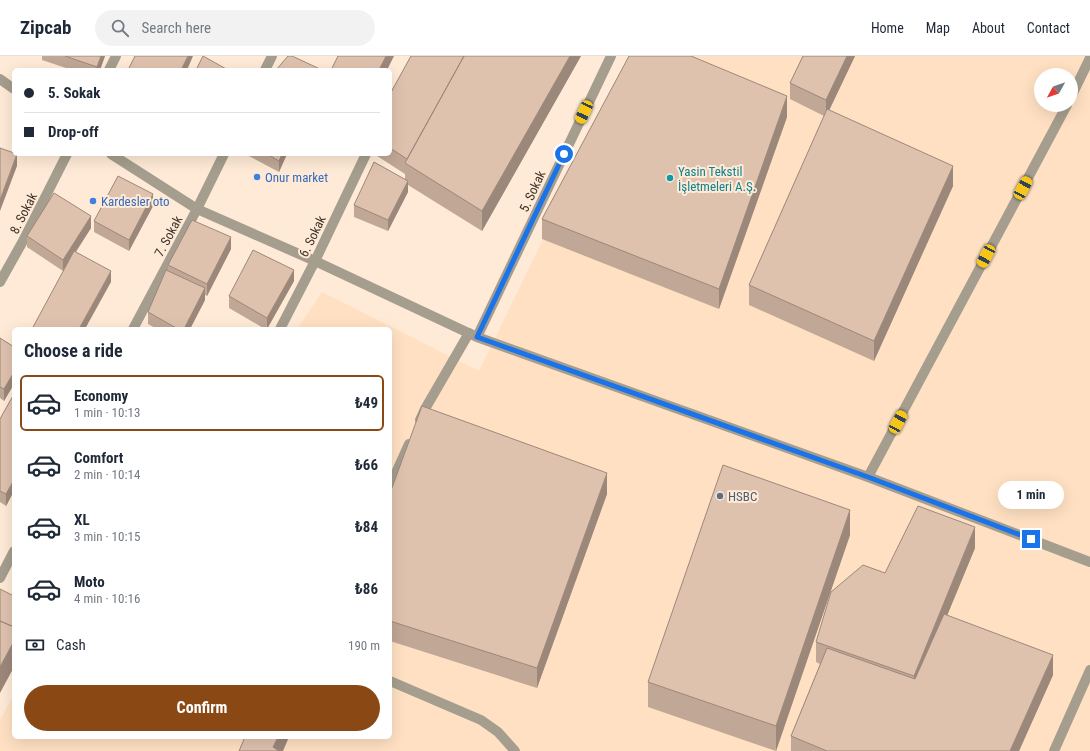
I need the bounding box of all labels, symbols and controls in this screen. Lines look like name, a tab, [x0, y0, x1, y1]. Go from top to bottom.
search box	[95, 10, 375, 46]
text: Zipcab	[20, 16, 71, 39]
icon: search	[109, 17, 131, 39]
text: Search here	[141, 19, 211, 37]
text: Home	[871, 20, 904, 36]
text: Map	[926, 20, 950, 36]
text: About	[972, 20, 1005, 36]
text: Contact	[1027, 20, 1070, 36]
north arrow	[1034, 68, 1078, 112]
map controls	[1034, 68, 1078, 112]
text: 5. Sokak	[48, 84, 100, 102]
car	[573, 99, 595, 125]
text: Drop-off	[48, 123, 99, 141]
route start	[555, 145, 573, 163]
place label: Yasin Tekstil İşletmeleri A.Ş.	[678, 164, 756, 194]
street label: 5. Sokak	[516, 168, 549, 214]
place label: Onur market	[265, 170, 328, 185]
marker: Onur market	[252, 172, 262, 182]
marker: Yasin Tekstil İşletmeleri A.Ş.	[665, 173, 675, 183]
car	[1012, 175, 1034, 201]
street label: 8. Sokak	[7, 190, 40, 236]
place label: Kardesler oto	[101, 194, 169, 209]
marker: Kardesler oto	[88, 196, 98, 206]
street label: 7. Sokak	[151, 213, 185, 259]
street label: 6. Sokak	[296, 213, 329, 259]
car	[975, 243, 997, 269]
text: Choose a ride	[24, 340, 123, 361]
icon: car	[26, 385, 62, 421]
text: Economy	[74, 387, 128, 405]
text: ₺49	[355, 394, 378, 412]
text: 1 min · 10:13	[74, 405, 140, 420]
car	[887, 409, 909, 435]
icon: car	[26, 447, 62, 483]
text: Comfort	[74, 449, 123, 467]
text: ₺66	[355, 456, 378, 474]
text: 2 min · 10:14	[74, 467, 140, 482]
callout: 1 min	[998, 481, 1064, 509]
text: 1 min	[1017, 487, 1045, 502]
place label: HSBC	[728, 489, 757, 504]
marker: HSBC	[715, 491, 725, 501]
icon: car	[26, 509, 62, 545]
text: XL	[74, 511, 90, 529]
text: ₺84	[355, 518, 378, 536]
text: 3 min · 10:15	[74, 529, 140, 544]
route end	[1022, 530, 1040, 548]
icon: car	[26, 571, 62, 607]
text: Moto	[74, 573, 105, 591]
text: ₺86	[355, 580, 378, 598]
text: 4 min · 10:16	[74, 591, 140, 606]
icon: cash	[24, 634, 46, 656]
text: Cash	[56, 636, 86, 654]
text: 190 m	[348, 638, 380, 653]
button: Confirm	[24, 685, 380, 731]

